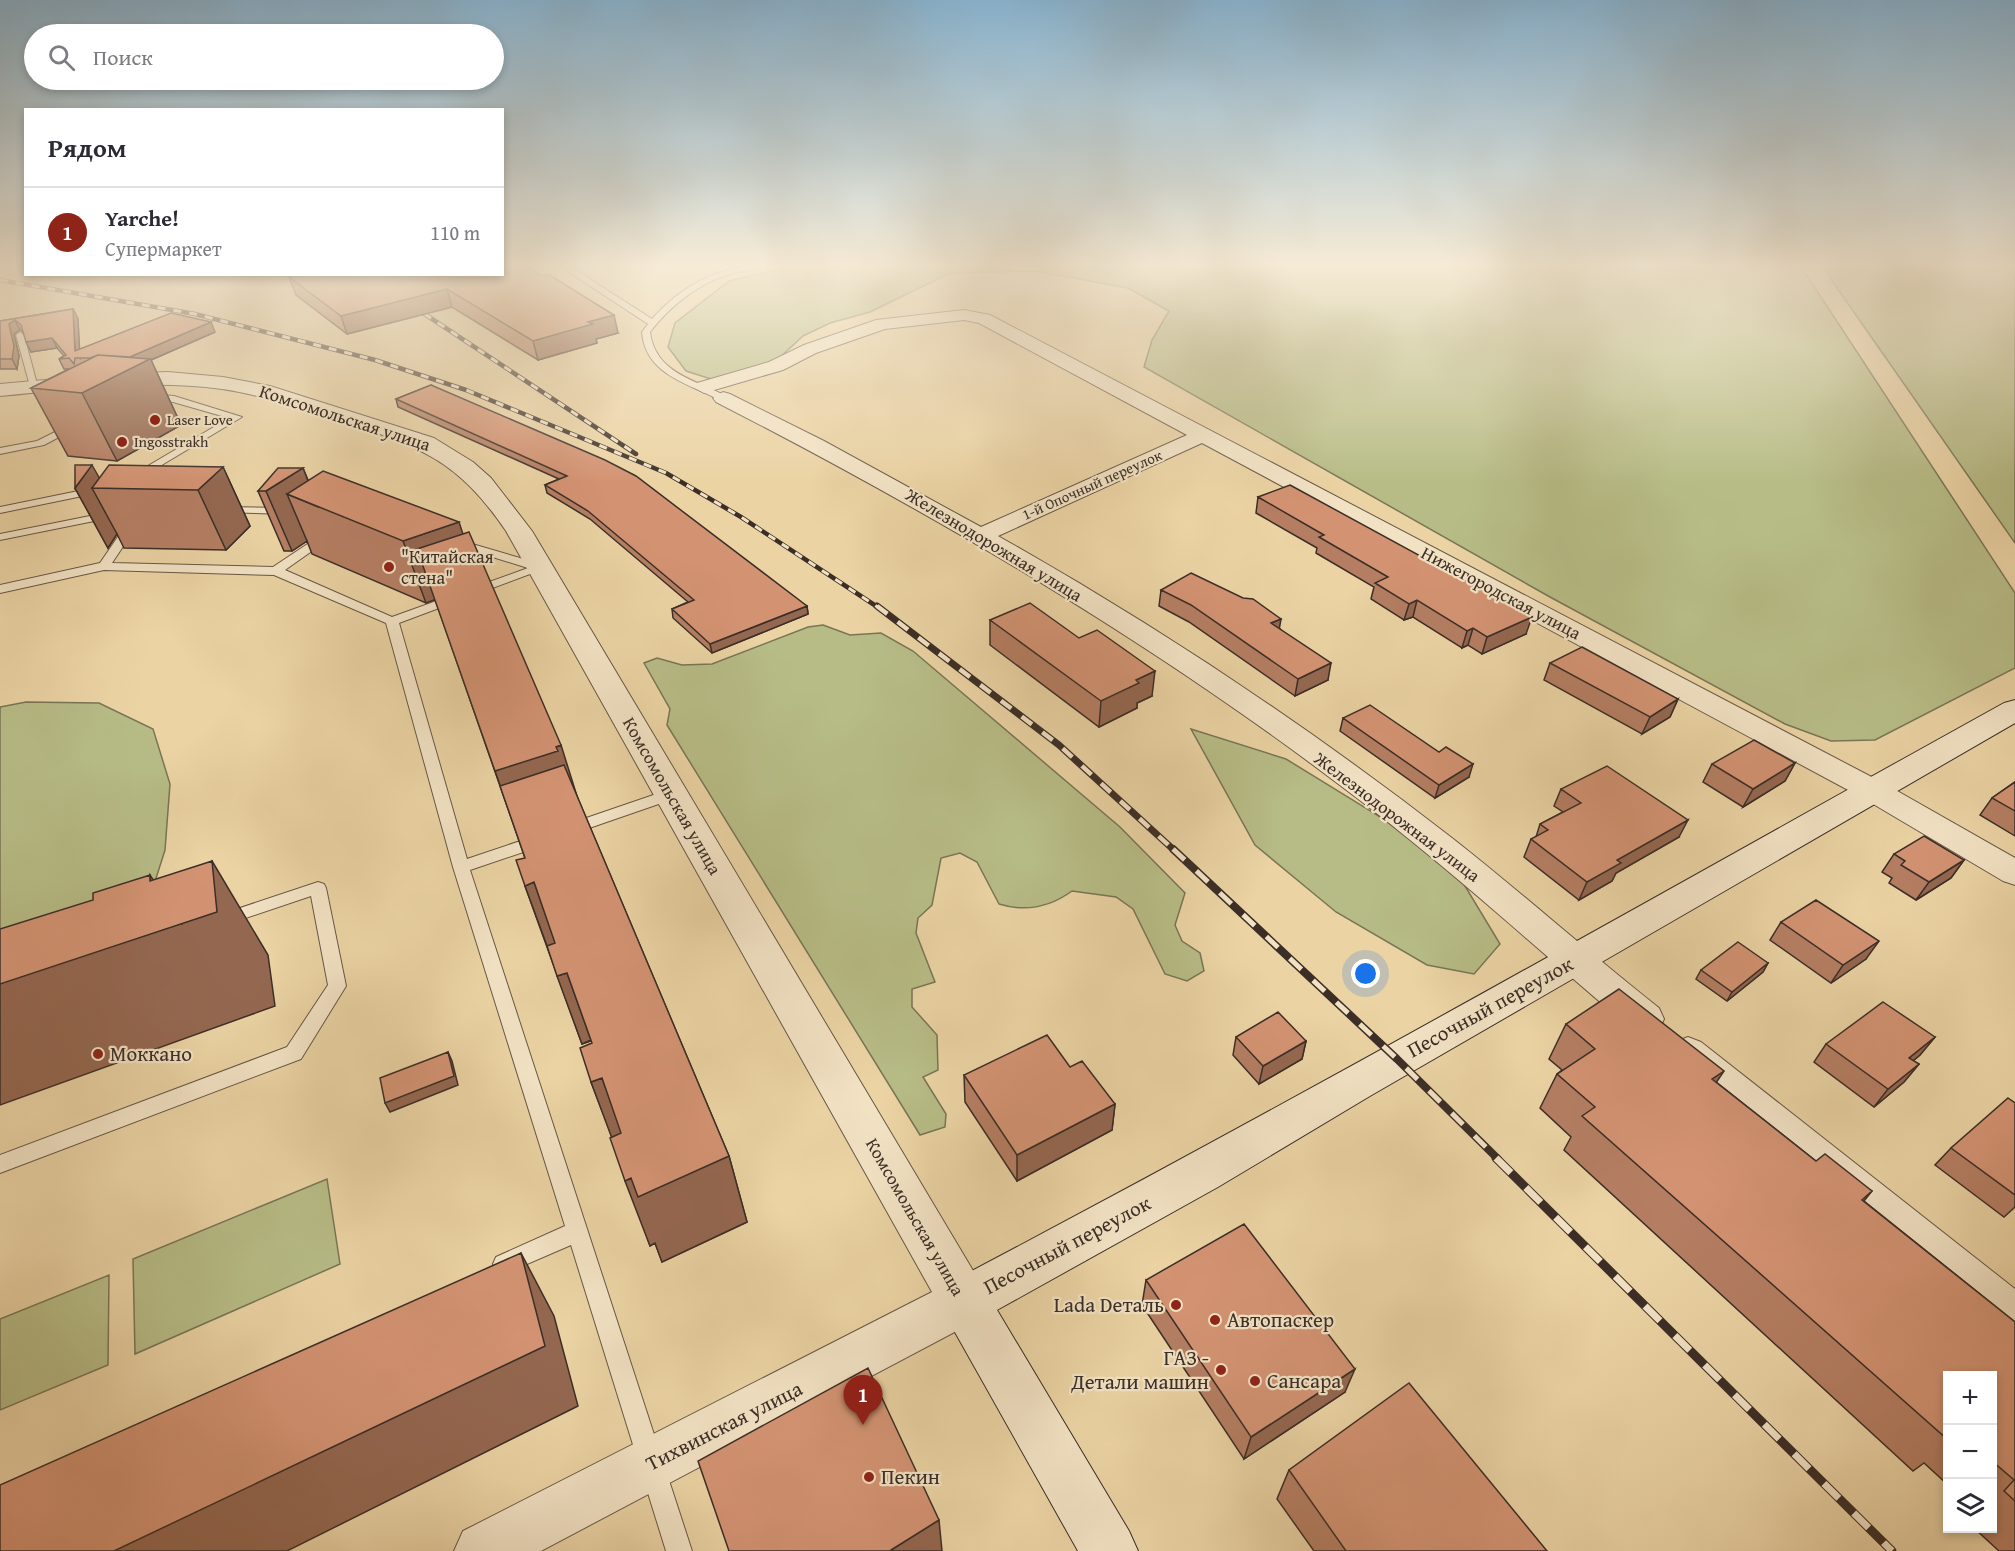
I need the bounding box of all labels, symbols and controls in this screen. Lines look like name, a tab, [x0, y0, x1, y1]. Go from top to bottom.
search box	[24, 24, 504, 90]
icon: search	[45, 41, 78, 74]
text: Поиск	[93, 41, 153, 73]
text: Рядом	[48, 128, 126, 167]
text: Yarche!	[105, 202, 179, 234]
text: 1	[62, 218, 73, 247]
text: 110 m	[430, 218, 480, 247]
text: Супермаркет	[105, 234, 222, 263]
street label: Комсомольская улица	[256, 377, 435, 458]
place label: Laser Love	[167, 409, 233, 430]
marker: Laser Love	[148, 413, 162, 427]
place label: Ingosstrakh	[134, 431, 209, 452]
marker: Ingosstrakh	[115, 435, 129, 449]
street label: 1-й Опочный переулок	[1018, 444, 1165, 525]
street label: Железнодорожная улица	[900, 480, 1088, 608]
street label: Нижегородская улица	[1417, 539, 1586, 646]
place label: "Китайская стена"	[401, 543, 494, 591]
marker: "Китайская стена"	[382, 560, 396, 574]
street label: Комсомольская улица	[616, 712, 729, 880]
street label: Железнодорожная улица	[1308, 744, 1486, 888]
street label: Песочный переулок	[1401, 948, 1578, 1065]
your location	[1351, 959, 1380, 988]
place label: Моккано	[110, 1038, 192, 1069]
marker: Моккано	[91, 1047, 105, 1061]
street label: Комсомольская улица	[859, 1133, 972, 1301]
street label: Песочный переулок	[978, 1187, 1156, 1302]
place label: Lada Dеталь	[1054, 1289, 1164, 1320]
marker: Lada Dеталь	[1169, 1298, 1183, 1312]
place label: Автопаскер	[1227, 1304, 1334, 1335]
marker: Автопаскер	[1208, 1313, 1222, 1327]
place label: ГАЗ - Детали машин	[1070, 1342, 1209, 1397]
marker: ГАЗ - Детали машин	[1214, 1363, 1228, 1377]
place label: Сансара	[1267, 1365, 1341, 1396]
map controls	[1943, 1371, 1997, 1533]
button: +	[1943, 1371, 1997, 1425]
street label: Тихвинская улица	[640, 1373, 807, 1478]
marker: Сансара	[1248, 1374, 1262, 1388]
pin: 1	[844, 1376, 882, 1425]
button: −	[1943, 1425, 1997, 1479]
place label: Пекин	[881, 1461, 940, 1492]
marker: Пекин	[862, 1470, 876, 1484]
button: layers	[1943, 1479, 1997, 1533]

